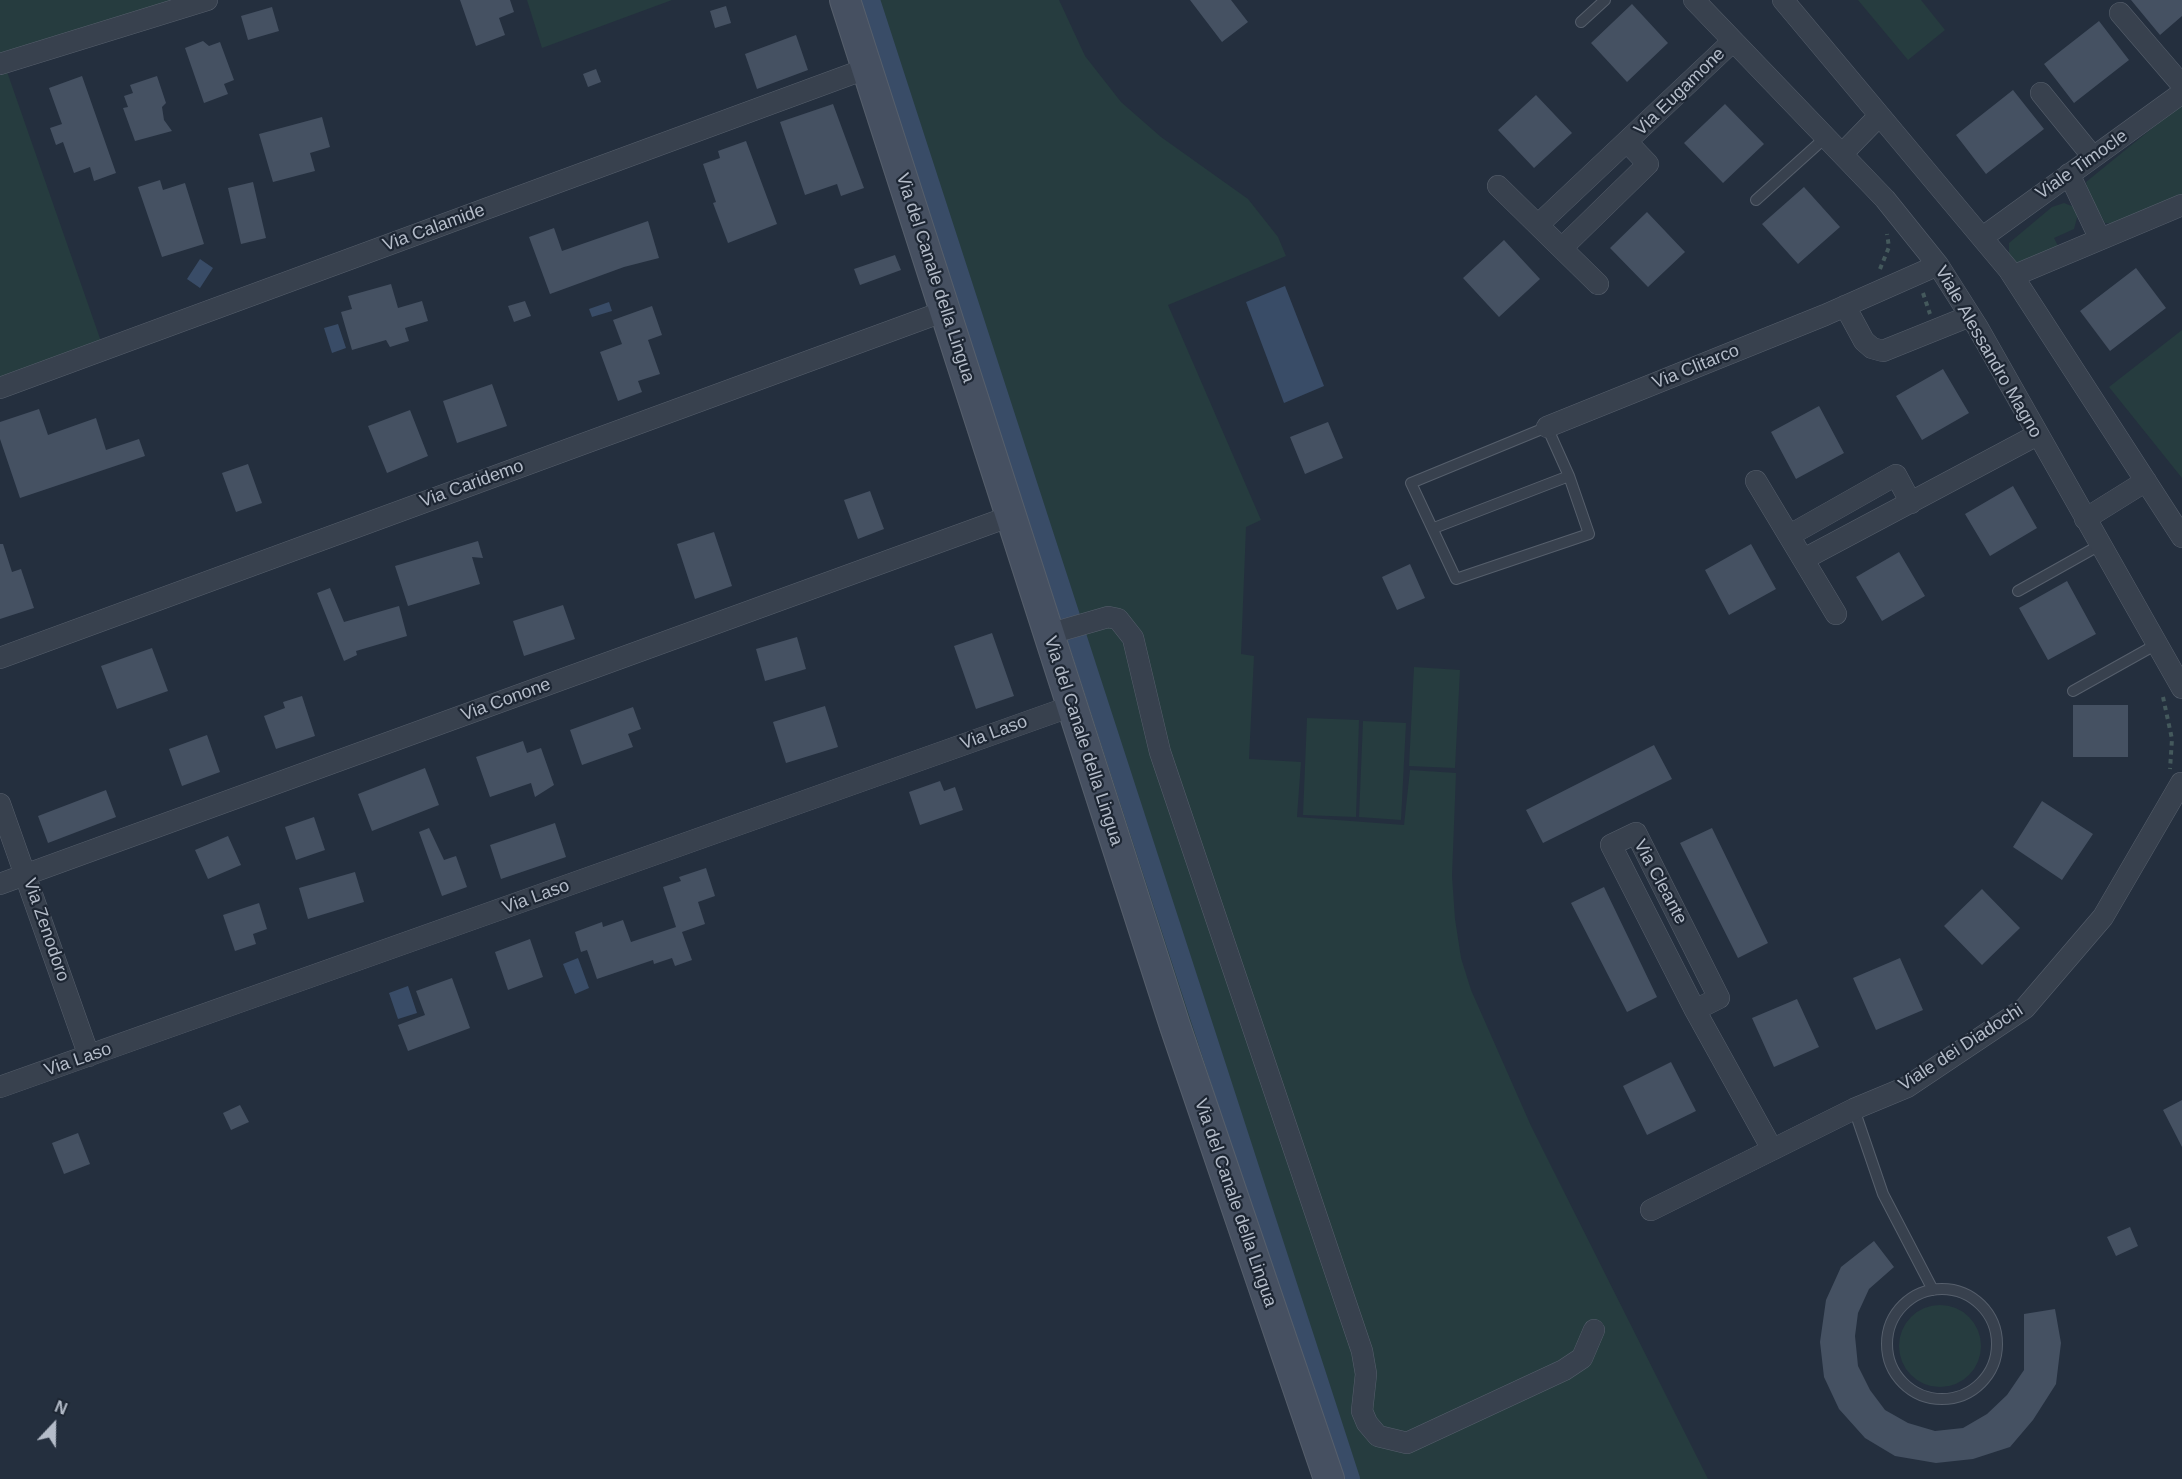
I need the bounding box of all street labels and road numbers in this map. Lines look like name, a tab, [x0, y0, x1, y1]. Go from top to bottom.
street label: Via Eugamone	[1630, 43, 1730, 141]
street label: Viale Timocle	[2032, 125, 2132, 205]
street label: Via del Canale della Lingua	[891, 171, 979, 385]
street label: Via Calamide	[380, 200, 488, 256]
street label: Viale Alessandro Magno	[1930, 262, 2046, 442]
street label: Via Clitarco	[1649, 340, 1743, 394]
street label: Via Caridemo	[417, 455, 527, 513]
street label: Via del Canale della Lingua	[1039, 634, 1127, 848]
street label: Via Conone	[458, 674, 554, 726]
street label: Via Laso	[958, 711, 1030, 755]
street label: Via Cleante	[1629, 836, 1691, 928]
street label: Via Laso	[500, 875, 572, 919]
street label: Via Zenodoro	[18, 876, 74, 984]
street label: Viale dei Diadochi	[1895, 1000, 2027, 1096]
street label: Via Laso	[42, 1038, 114, 1082]
street label: Via del Canale della Lingua	[1189, 1096, 1281, 1310]

